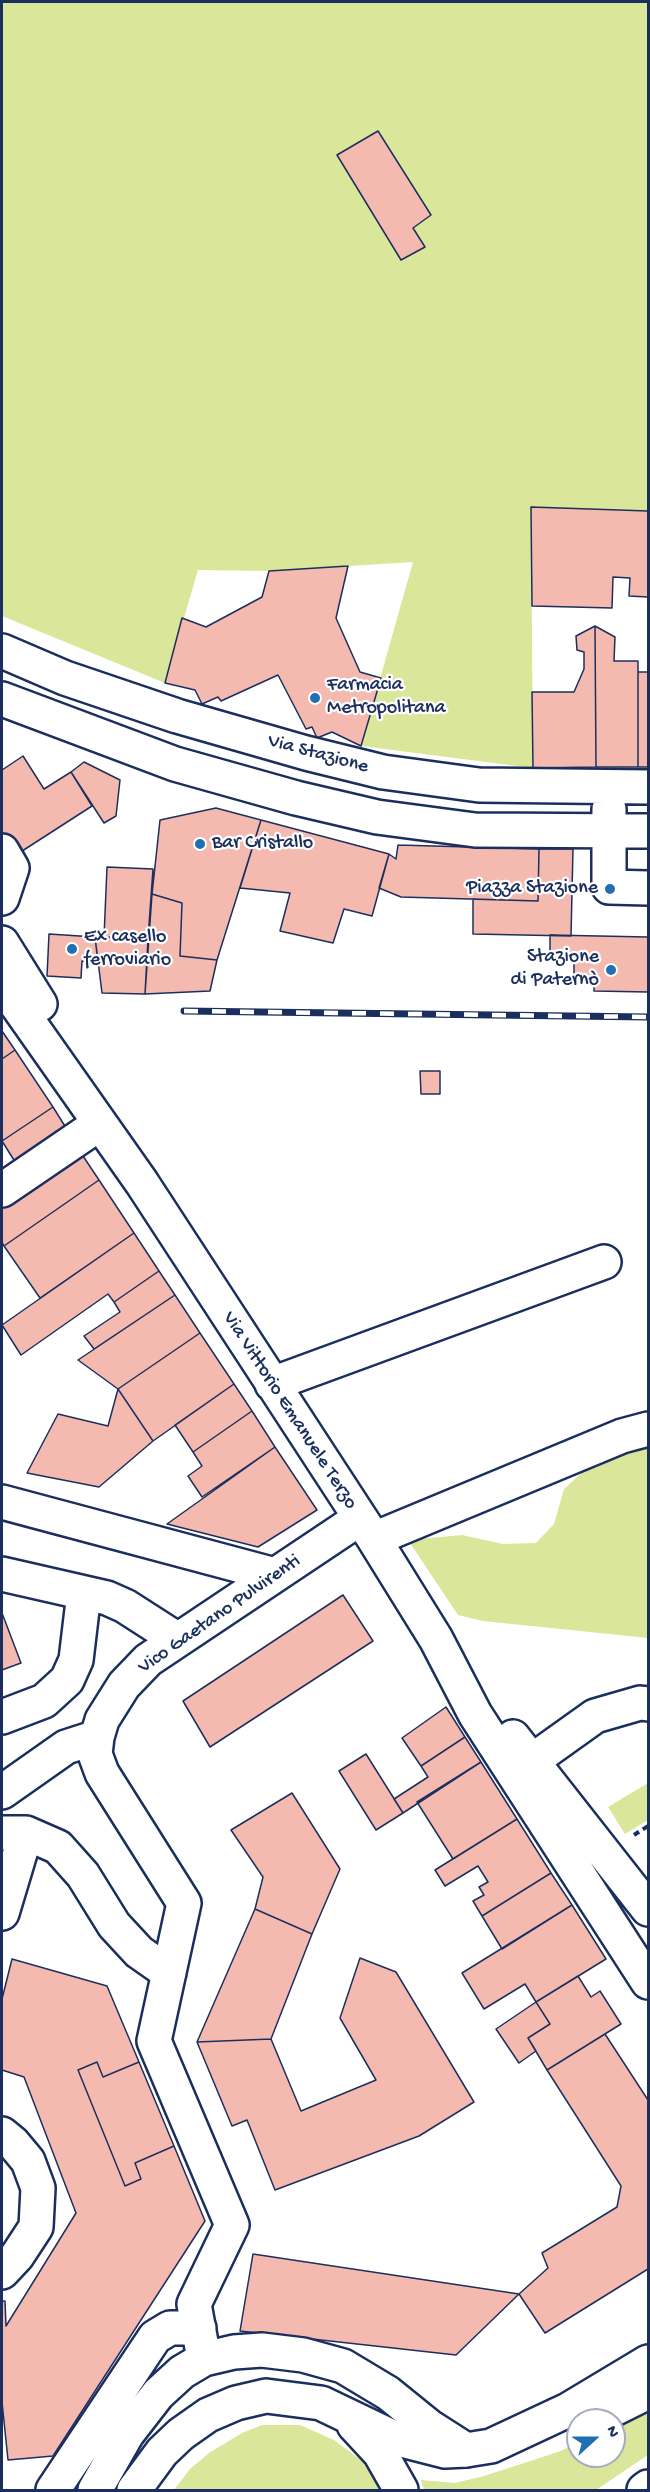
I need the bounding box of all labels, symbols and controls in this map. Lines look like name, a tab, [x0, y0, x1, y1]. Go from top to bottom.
place label: Farmacia Metropolitana	[327, 674, 446, 721]
marker: Farmacia Metropolitana	[308, 691, 322, 705]
street label: Via Stazione	[265, 730, 371, 780]
place label: Bar Cristallo	[212, 832, 313, 856]
marker: Bar Cristallo	[193, 837, 207, 851]
place label: Piazza Stazione	[466, 877, 598, 901]
marker: Piazza Stazione	[603, 882, 617, 896]
place label: Ex casello ferroviario	[84, 926, 171, 973]
marker: Ex casello ferroviario	[65, 942, 79, 956]
place label: Stazione di Paternò	[511, 946, 599, 993]
marker: Stazione di Paternò	[604, 963, 618, 977]
street label: Via Vittorio Emanuele Terzo	[216, 1308, 362, 1514]
street label: Vico Gaetano Pulvirenti	[134, 1550, 306, 1680]
north arrow	[566, 2408, 626, 2468]
text: N	[601, 2424, 622, 2440]

